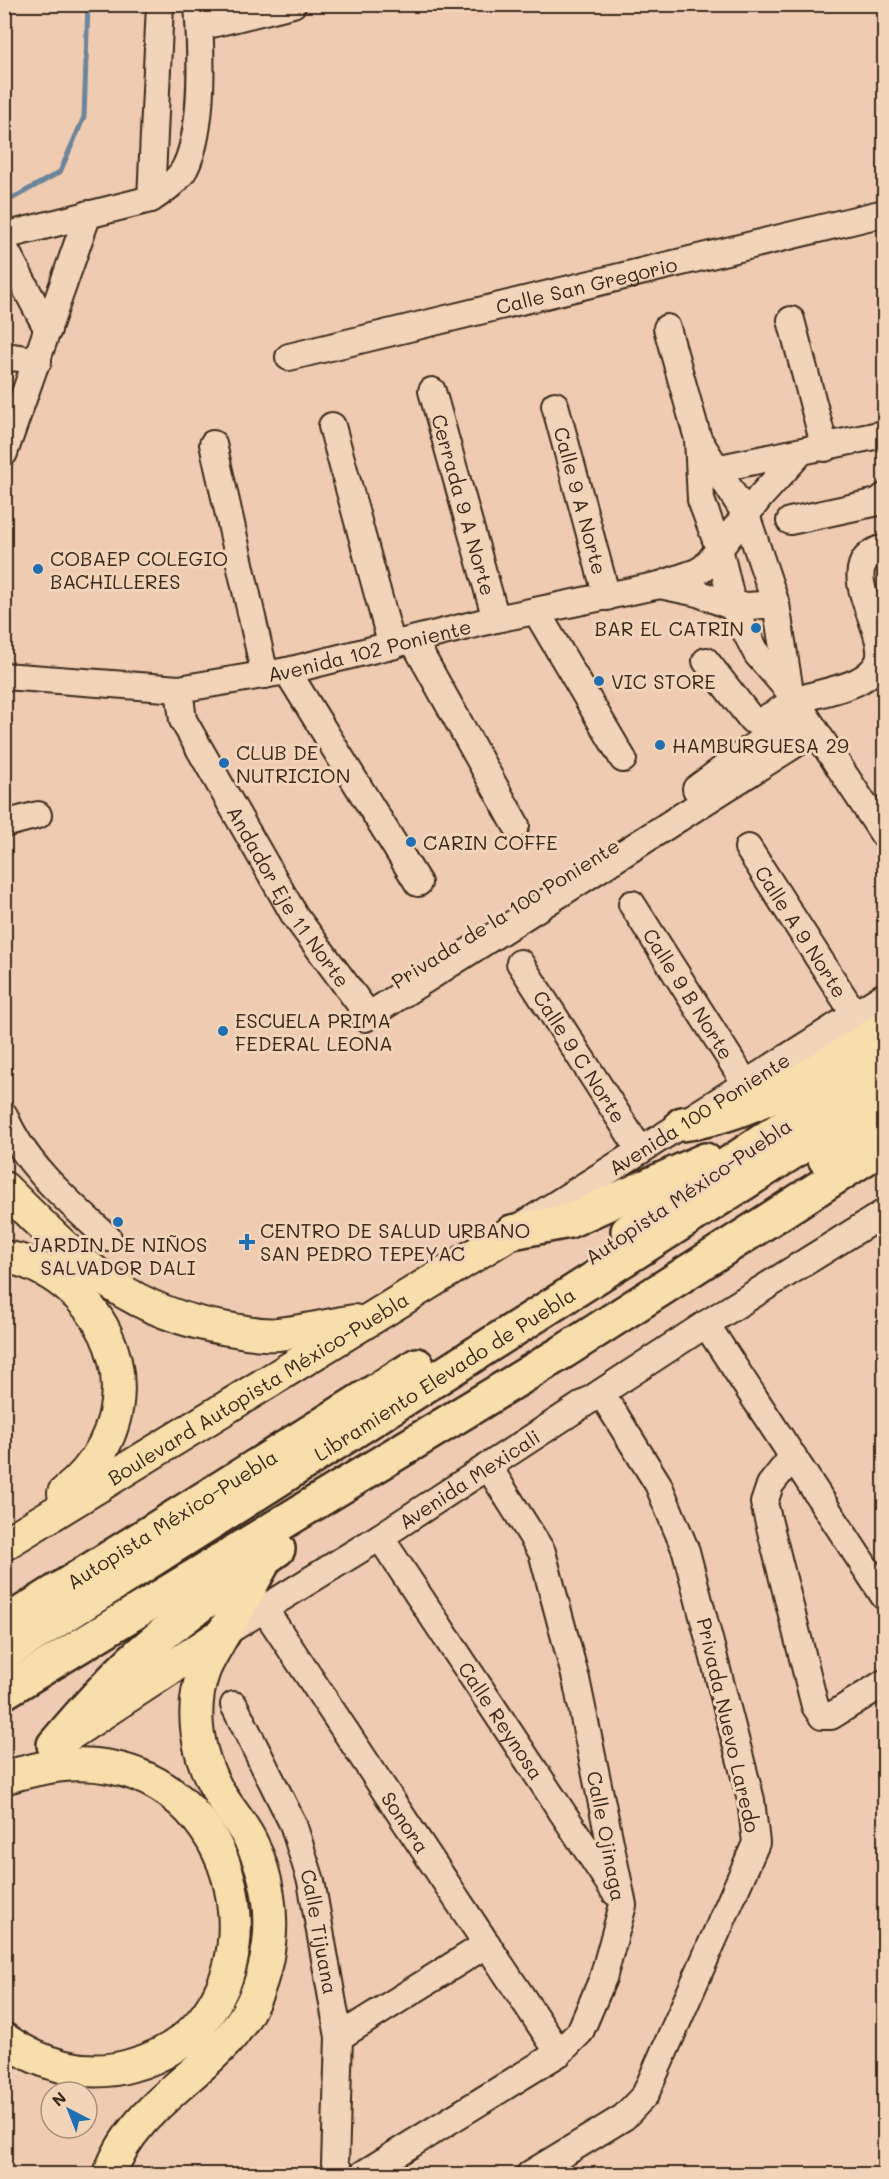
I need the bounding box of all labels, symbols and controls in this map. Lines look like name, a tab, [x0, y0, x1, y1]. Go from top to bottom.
street label: Calle San Gregorio	[493, 251, 680, 319]
street label: Cerrada 9 A Norte	[426, 411, 502, 598]
street label: Calle 9 A Norte	[548, 424, 613, 577]
place label: COBAEP COLEGIO BACHILLERES	[50, 545, 228, 594]
marker: COBAEP COLEGIO BACHILLERES	[31, 562, 45, 576]
street label: Avenida 102 Poniente	[266, 613, 474, 687]
place label: BAR EL CATRIN	[595, 615, 744, 641]
marker: BAR EL CATRIN	[749, 621, 763, 635]
place label: VIC STORE	[611, 668, 716, 694]
marker: VIC STORE	[592, 674, 606, 688]
place label: HAMBURGUESA 29	[672, 732, 849, 758]
marker: HAMBURGUESA 29	[653, 738, 667, 752]
place label: CLUB DE NUTRICION	[236, 739, 350, 788]
marker: CLUB DE NUTRICION	[217, 756, 231, 770]
street label: Andador Eje 11 Norte	[222, 801, 356, 992]
place label: CARIN COFFE	[423, 829, 558, 855]
street label: Privada de la 100 Poniente	[386, 832, 624, 994]
marker: CARIN COFFE	[404, 835, 418, 849]
street label: Calle A 9 Norte	[749, 860, 853, 1002]
street label: Calle 9 B Norte	[637, 923, 740, 1064]
street label: Calle 9 C Norte	[528, 985, 632, 1128]
place label: ESCUELA PRIMA FEDERAL LEONA	[235, 1007, 393, 1056]
marker: ESCUELA PRIMA FEDERAL LEONA	[216, 1024, 230, 1038]
street label: Avenida 100 Poniente	[604, 1046, 794, 1181]
street label: Autopista México-Puebla	[580, 1112, 796, 1270]
marker: JARDIN DE NIÑOS SALVADOR DALI	[111, 1215, 125, 1229]
place label: CENTRO DE SALUD URBANO SAN PEDRO TEPEYAC	[260, 1217, 530, 1266]
place label: JARDIN DE NIÑOS SALVADOR DALI	[29, 1231, 207, 1280]
marker: CENTRO DE SALUD URBANO SAN PEDRO TEPEYAC	[238, 1233, 256, 1251]
street label: Libramiento Elevado de Puebla	[309, 1281, 580, 1467]
street label: Boulevard Autopista México-Puebla	[103, 1286, 413, 1490]
street label: Avenida Mexicali	[394, 1423, 545, 1534]
street label: Autopista México-Puebla	[61, 1443, 282, 1595]
street label: Privada Nuevo Laredo	[692, 1615, 766, 1835]
street label: Calle Reynosa	[453, 1656, 550, 1785]
street label: Calle Ojinaga	[582, 1769, 632, 1903]
street label: Sonora	[376, 1786, 436, 1858]
street label: Calle Tijuana	[295, 1866, 344, 1996]
north arrow	[39, 2080, 99, 2140]
text: N	[47, 2087, 70, 2110]

